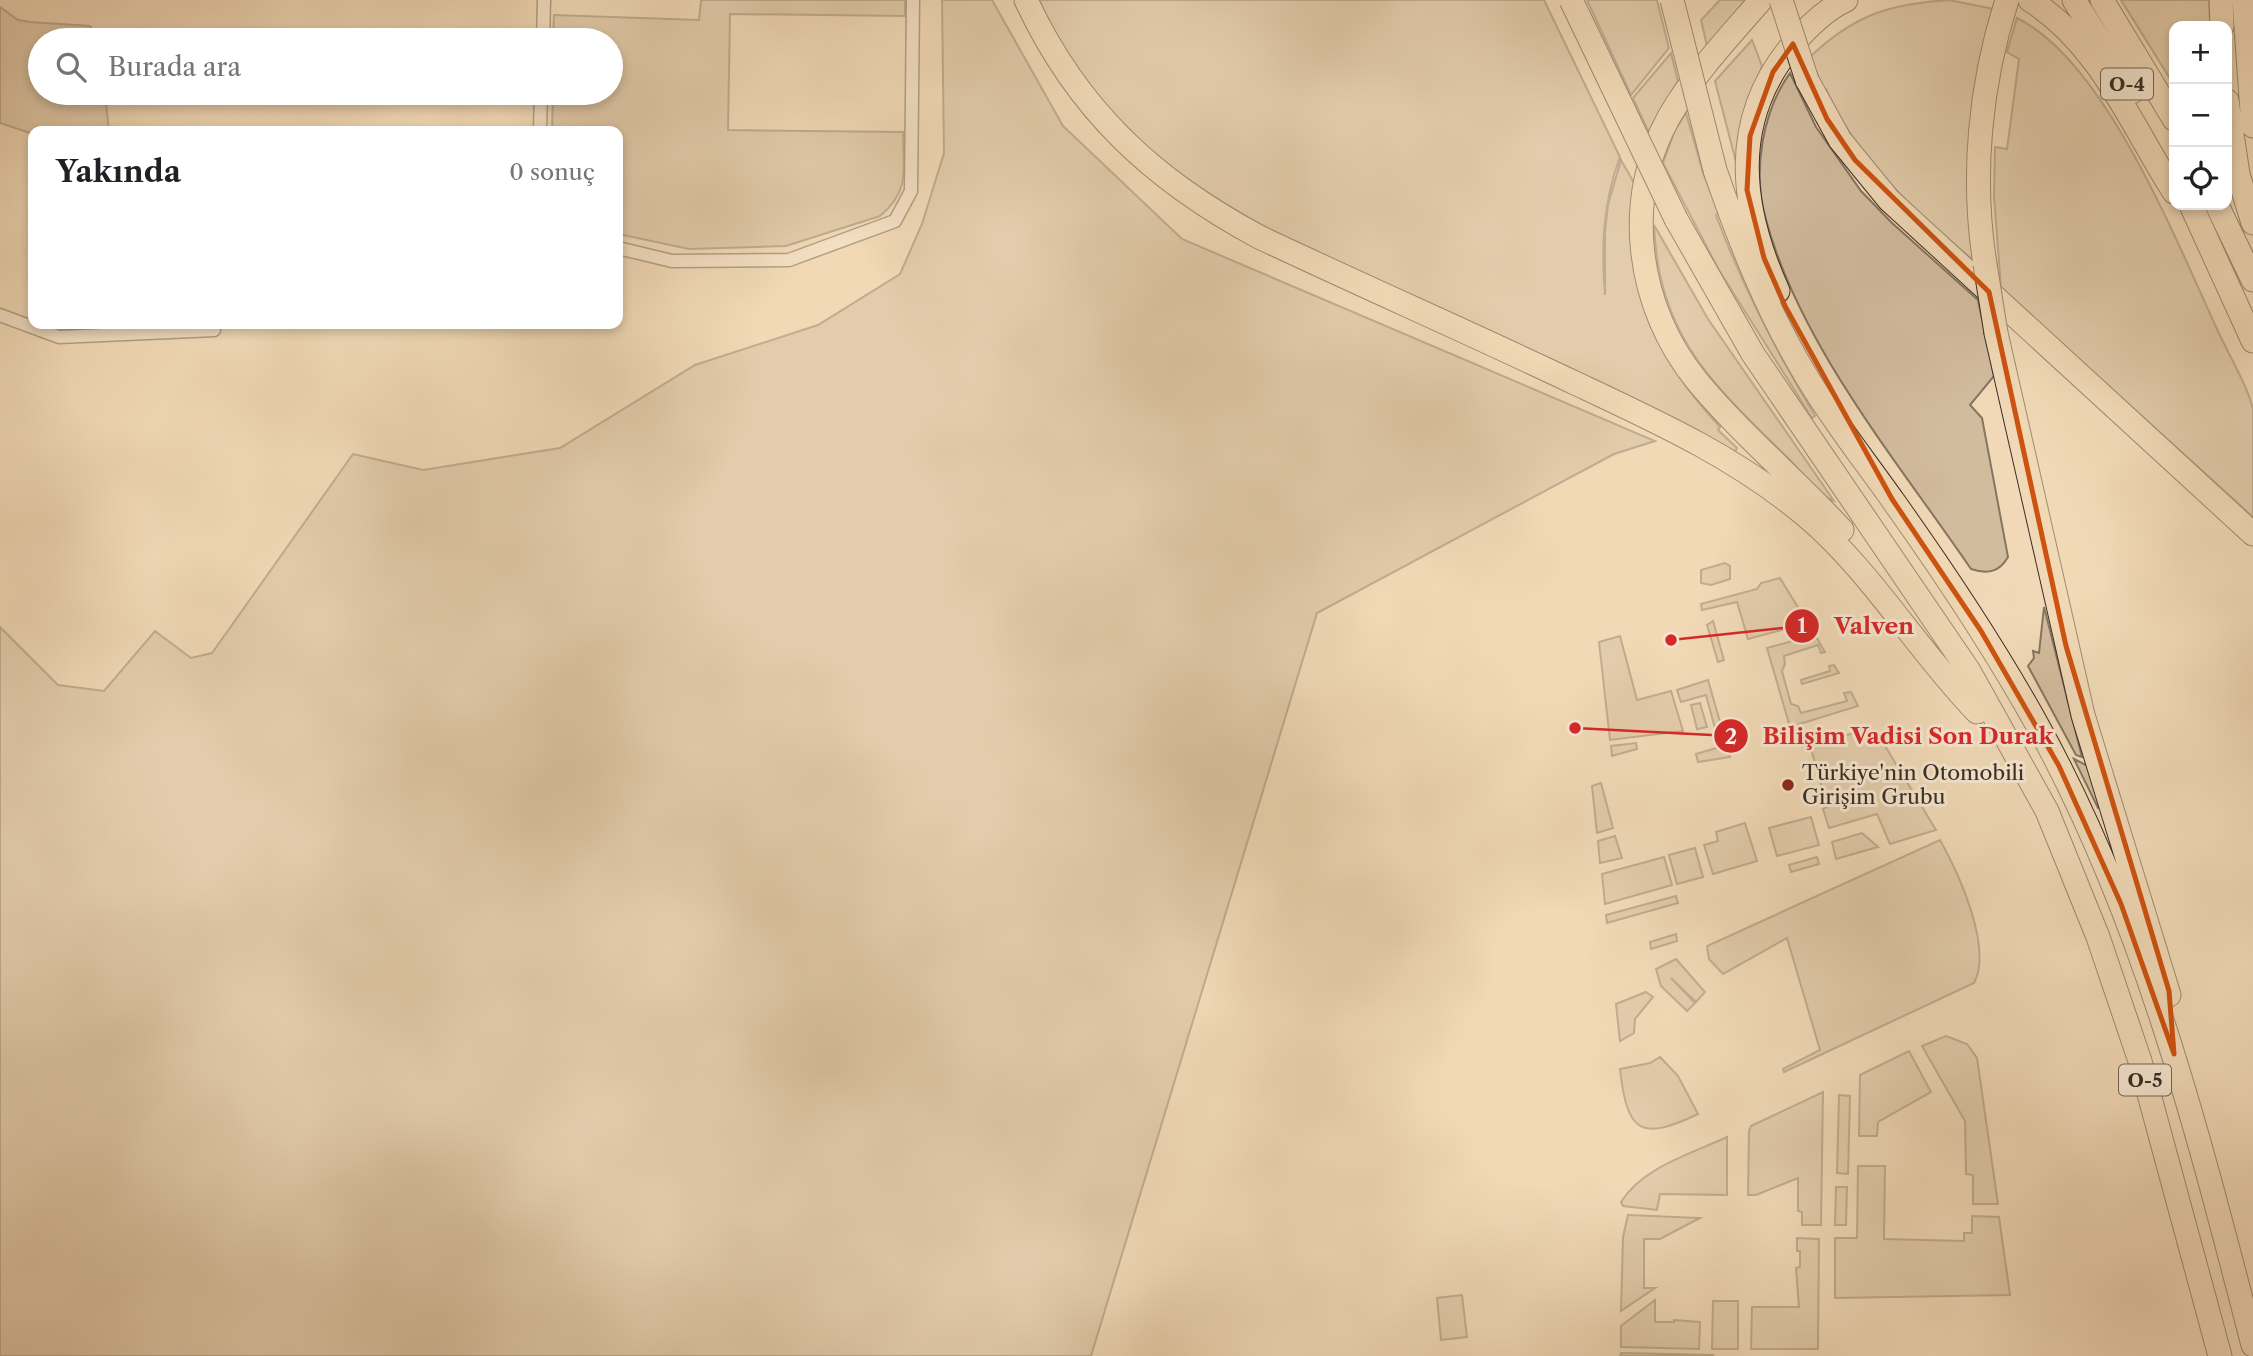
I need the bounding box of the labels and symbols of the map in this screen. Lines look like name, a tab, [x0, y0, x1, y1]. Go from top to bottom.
road number: O-4	[2101, 68, 2153, 100]
callout: Valven	[1785, 604, 1928, 648]
text: Valven	[1833, 612, 1914, 640]
text: 1	[1797, 613, 1807, 638]
callout: Bilişim Vadisi Son Durak	[1714, 714, 2068, 758]
text: Bilişim Vadisi Son Durak	[1762, 722, 2054, 750]
text: 2	[1725, 724, 1737, 749]
place label: Türkiye'nin Otomobili Girişim Grubu	[1802, 760, 2024, 809]
marker: Türkiye'nin Otomobili Girişim Grubu	[1780, 777, 1796, 793]
road number: O-5	[2119, 1064, 2171, 1096]

